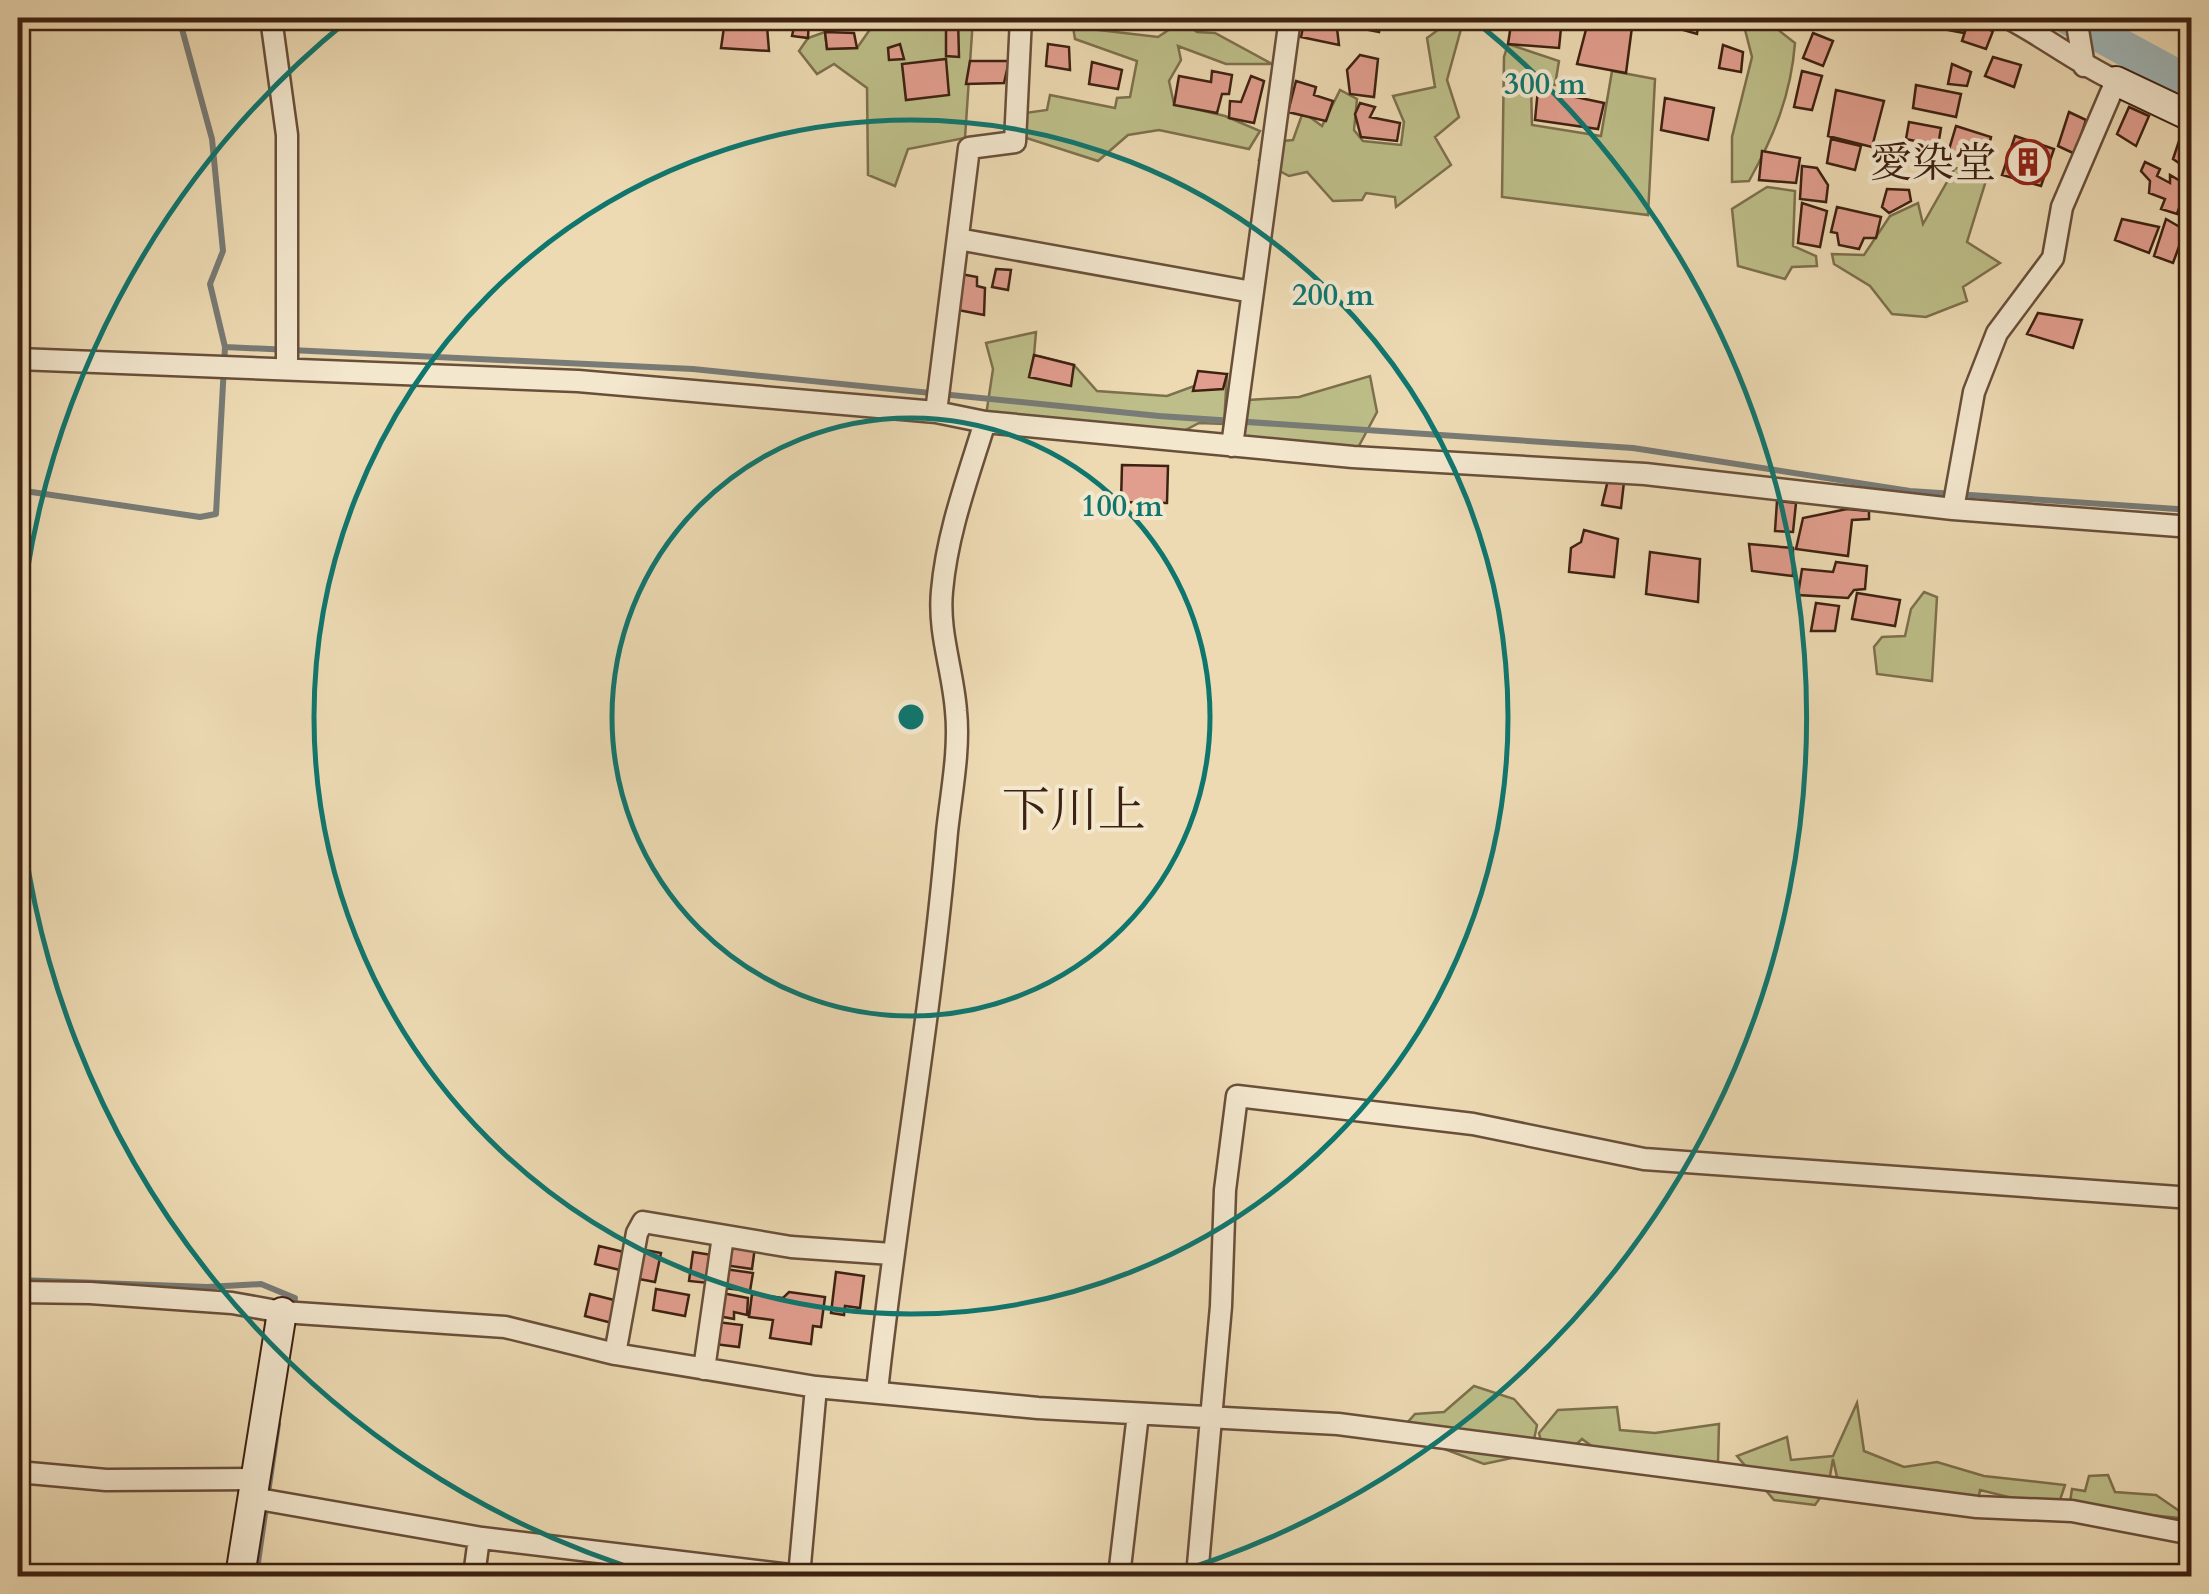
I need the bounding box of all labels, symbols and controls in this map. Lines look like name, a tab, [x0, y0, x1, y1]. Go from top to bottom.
text: 300 m	[1504, 64, 1586, 105]
place label: 愛染堂	[1870, 135, 1996, 192]
building icon: 愛染堂	[2005, 139, 2051, 185]
text: 200 m	[1292, 275, 1374, 316]
text: 100 m	[1081, 486, 1163, 527]
centre of rings	[893, 699, 929, 735]
district label: 下川上	[1002, 778, 1146, 843]

